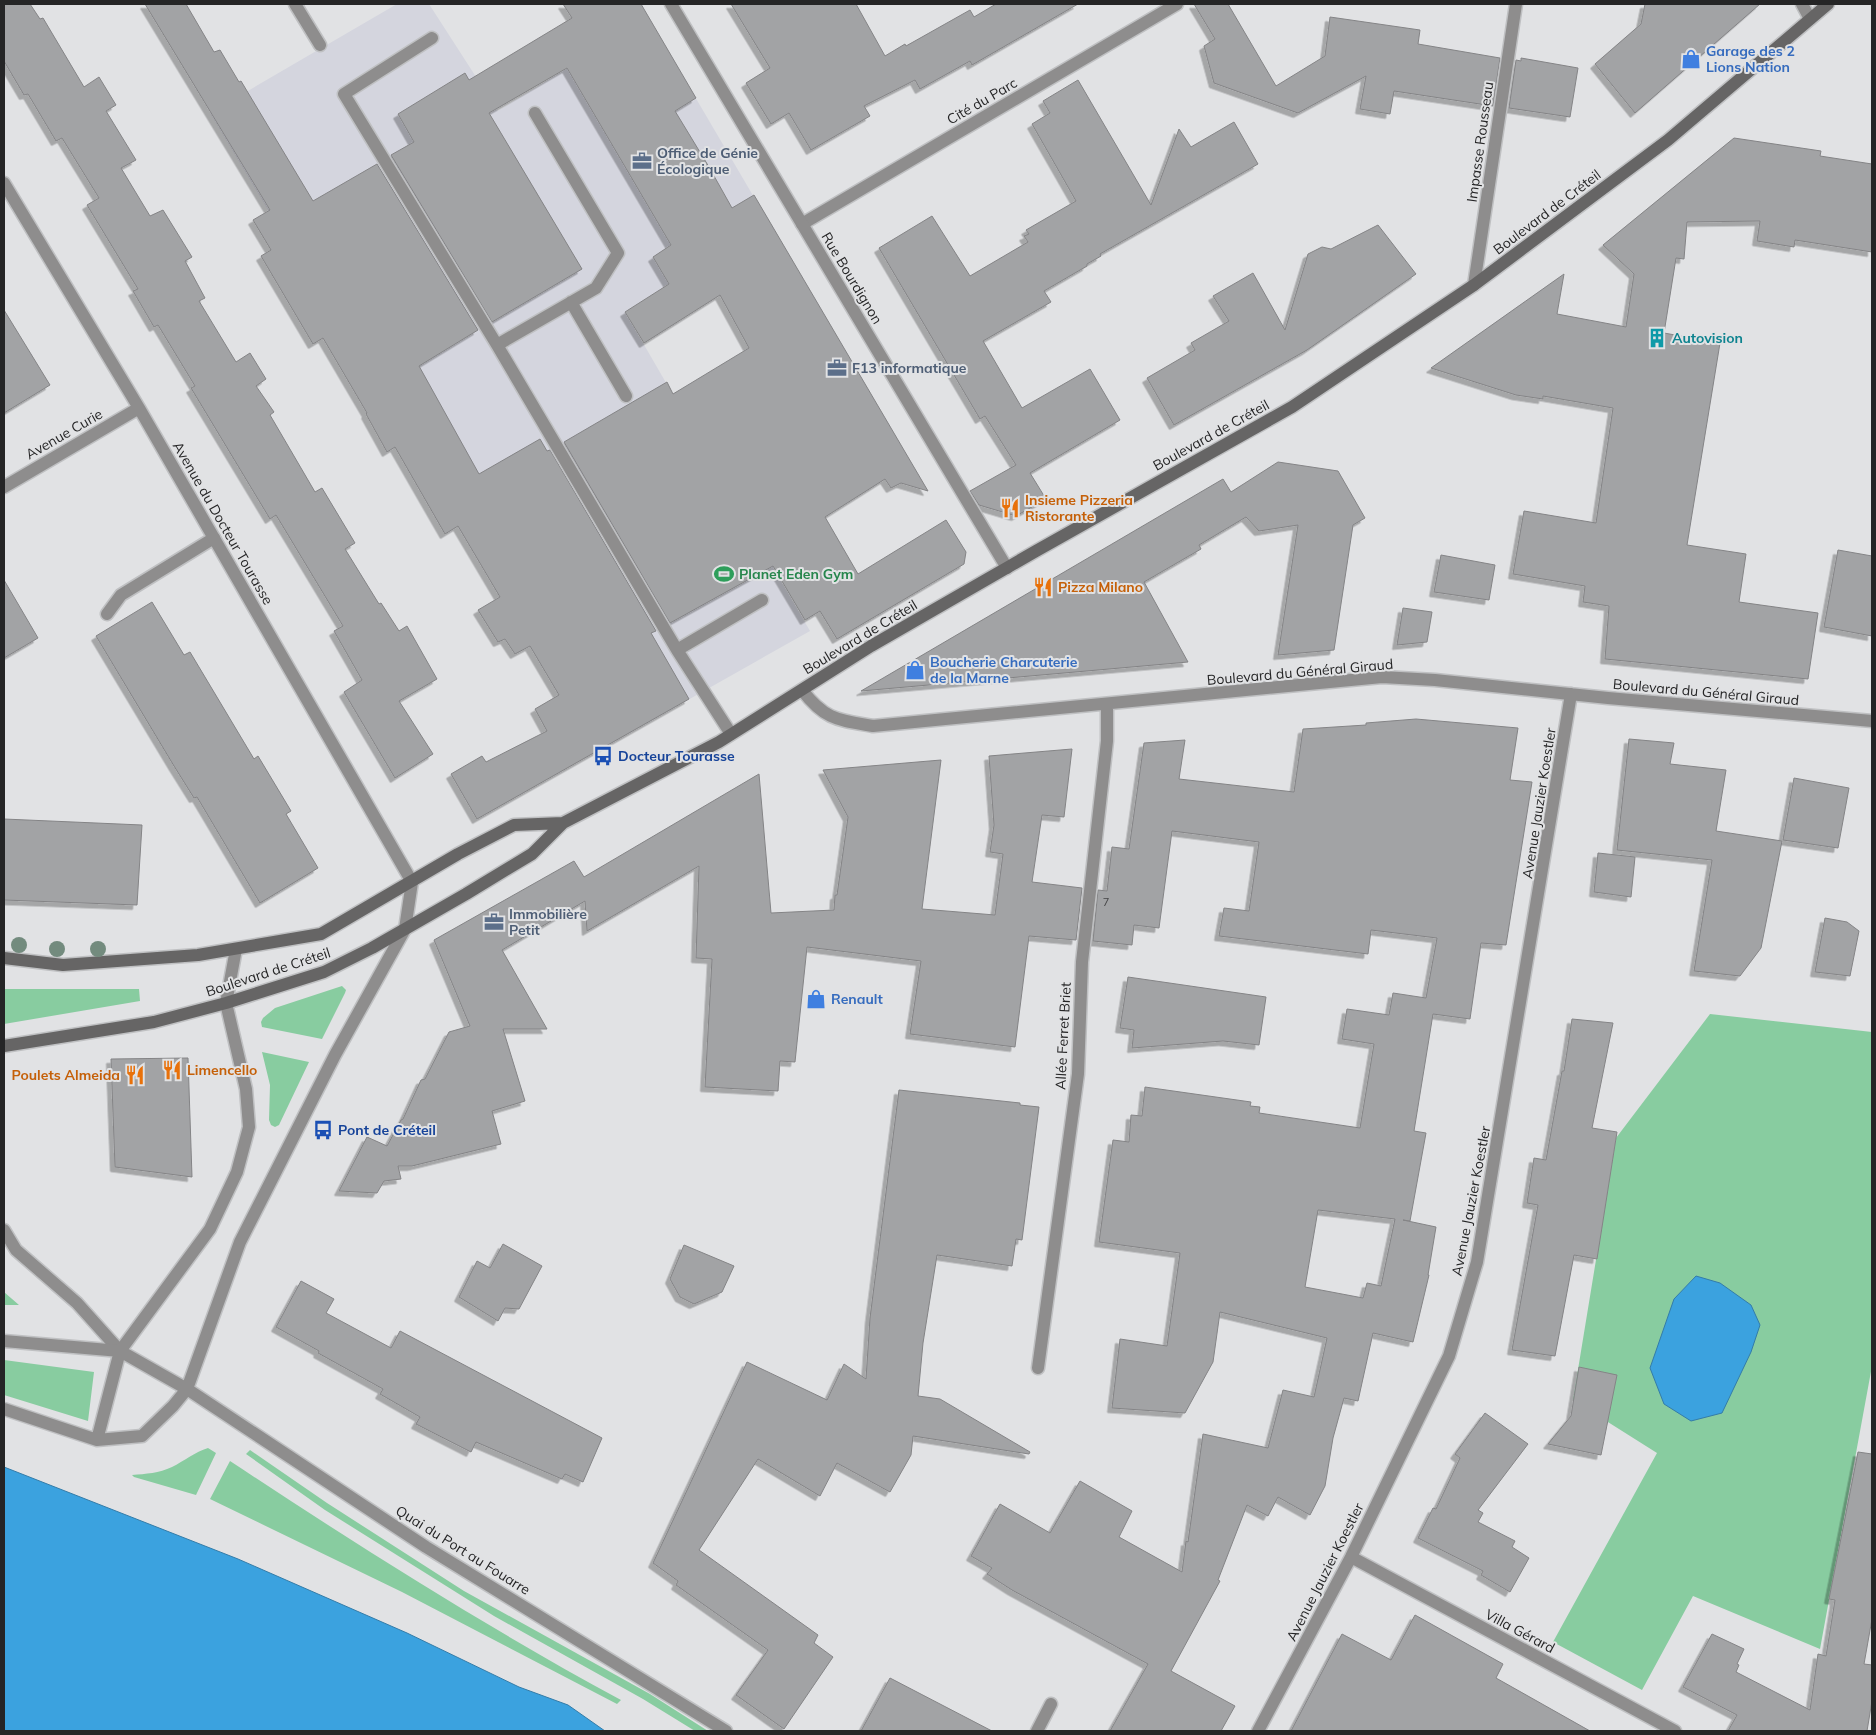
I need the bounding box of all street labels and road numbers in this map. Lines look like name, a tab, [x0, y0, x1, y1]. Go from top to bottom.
street label: Cité du Parc	[944, 74, 1020, 128]
street label: Impasse Rousseau	[1463, 81, 1497, 203]
street label: Boulevard de Créteil	[1490, 166, 1604, 258]
street label: Rue Bourdignon	[817, 229, 887, 327]
street label: Boulevard de Créteil	[1150, 396, 1272, 474]
street label: Avenue Curie	[22, 405, 106, 463]
street label: Avenue du Docteur Tourasse	[169, 438, 277, 608]
street label: Boulevard de Créteil	[800, 596, 920, 678]
street label: Boulevard du Général Giraud	[1206, 655, 1394, 689]
street label: Boulevard du Général Giraud	[1612, 675, 1800, 709]
street label: Avenue Jauzier Koestler	[1518, 725, 1560, 880]
street label: Boulevard de Créteil	[203, 943, 333, 1001]
street label: Allée Ferret Briet	[1051, 982, 1075, 1090]
street label: Avenue Jauzier Koestler	[1448, 1123, 1495, 1278]
street label: Avenue Jauzier Koestler	[1282, 1499, 1368, 1644]
street label: Quai du Port au Fouarre	[392, 1501, 534, 1599]
street label: Villa Gérard	[1482, 1605, 1558, 1657]

